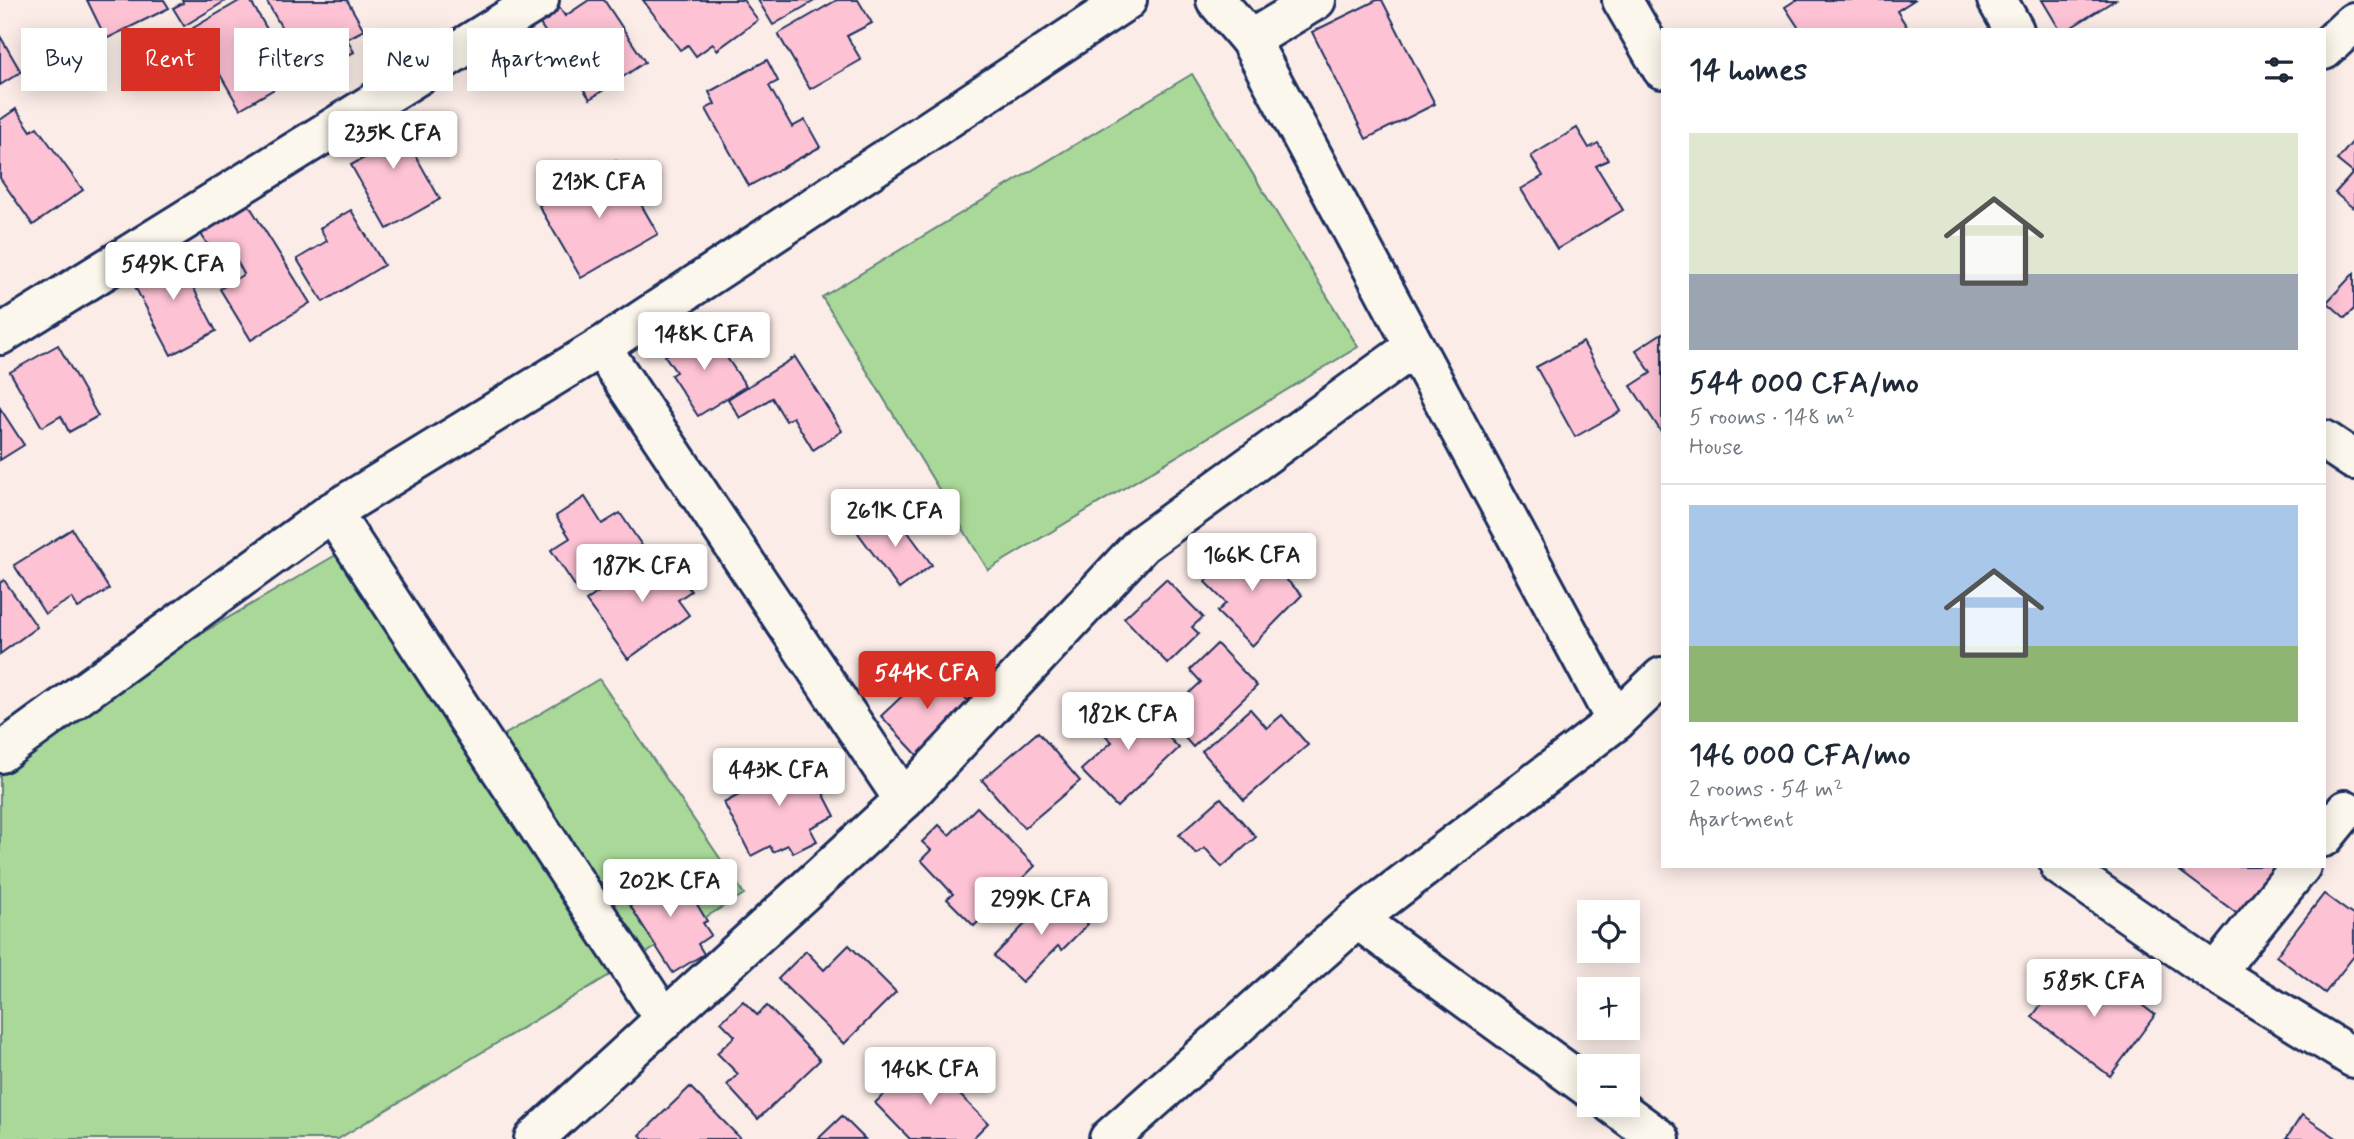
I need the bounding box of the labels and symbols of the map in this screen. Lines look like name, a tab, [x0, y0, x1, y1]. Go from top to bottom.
pin: 235K CFA	[321, 111, 465, 171]
pin: 213K CFA	[527, 160, 671, 220]
pin: 549K CFA	[101, 243, 245, 302]
pin: 148K CFA	[632, 312, 776, 372]
pin: 261K CFA	[823, 490, 967, 549]
pin: 166K CFA	[1180, 534, 1324, 593]
pin: 187K CFA	[570, 544, 714, 604]
pin: 544K CFA	[855, 652, 999, 711]
pin: 182K CFA	[1056, 692, 1200, 752]
pin: 443K CFA	[707, 748, 851, 808]
pin: 202K CFA	[598, 860, 742, 919]
pin: 299K CFA	[969, 878, 1113, 937]
pin: 585K CFA	[2022, 960, 2166, 1019]
pin: 146K CFA	[858, 1048, 1002, 1107]

